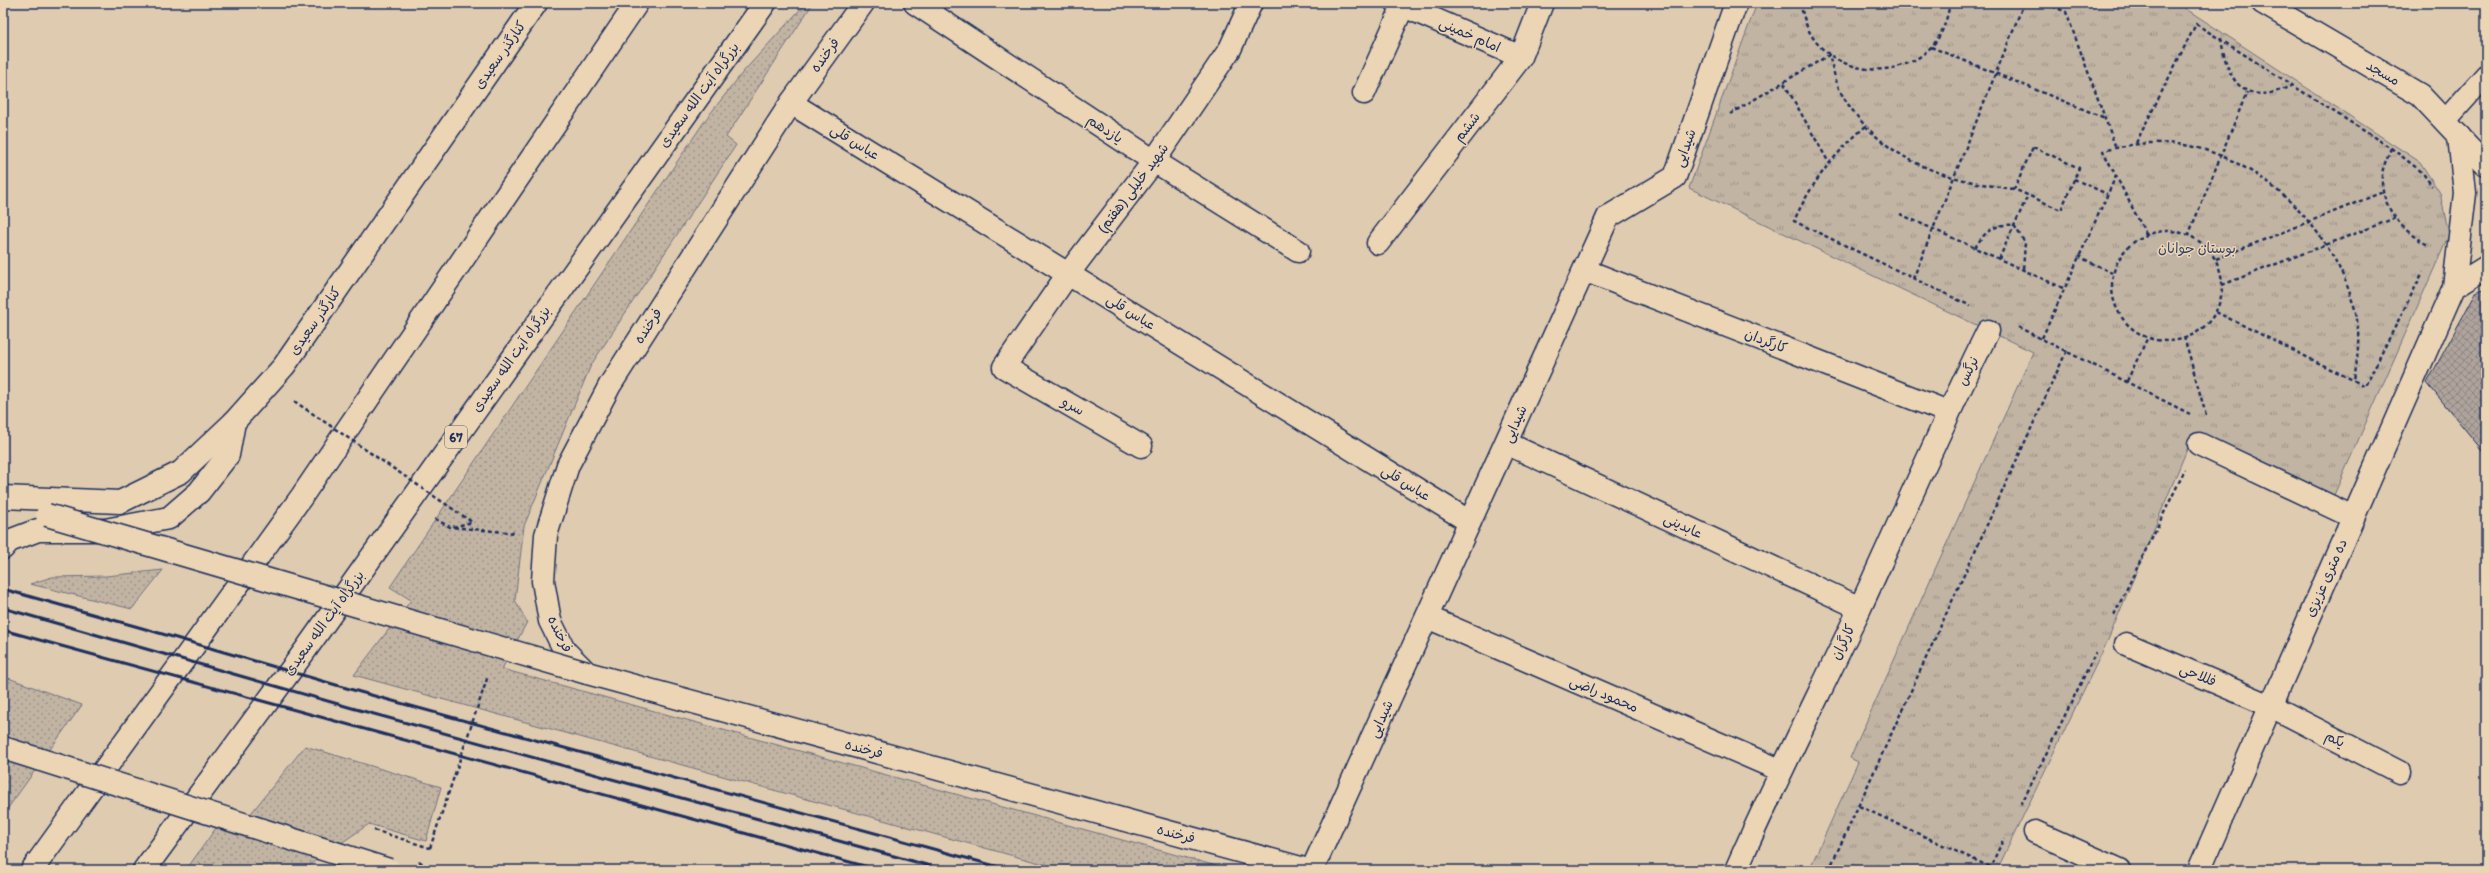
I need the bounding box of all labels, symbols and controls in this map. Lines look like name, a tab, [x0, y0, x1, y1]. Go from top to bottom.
street label: امام خمینی	[1436, 14, 1503, 58]
street label: کنارگذر سعیدی	[470, 18, 530, 92]
street label: فرخنده	[807, 34, 843, 76]
street label: بزرگراه آیت الله سعیدی	[655, 39, 743, 151]
street label: مسجد	[2363, 57, 2403, 89]
street label: ششم	[1450, 109, 1485, 146]
street label: یازدهم	[1083, 111, 1126, 149]
street label: عباس قلی	[827, 120, 883, 164]
street label: شیدایی	[1670, 127, 1700, 169]
street label: شهید خلیلی (هفتم)	[1094, 140, 1174, 237]
park label: بوستان جوانان	[2158, 240, 2236, 257]
street label: کنارگذر سعیدی	[285, 284, 345, 358]
street label: عباس قلی	[1103, 290, 1159, 334]
street label: بزرگراه آیت الله سعیدی	[468, 303, 554, 415]
street label: فرخنده	[630, 305, 666, 347]
street label: کارگردان	[1742, 325, 1790, 357]
street label: نرگس	[1954, 354, 1982, 388]
street label: سرو	[1057, 392, 1087, 420]
street label: شیدایی	[1499, 403, 1531, 445]
road number: 67	[445, 426, 467, 448]
street label: عباس قلی	[1378, 461, 1434, 505]
street label: عابدینی	[1661, 510, 1705, 542]
street label: ده متری عزیزی	[2301, 536, 2351, 620]
street label: بزرگراه آیت الله سعیدی	[280, 567, 368, 679]
street label: فرخنده	[544, 613, 576, 655]
street label: کارگران	[1827, 621, 1859, 663]
street label: فللاحی	[2177, 660, 2219, 690]
street label: محمود راضی	[1567, 672, 1641, 716]
street label: شیدایی	[1365, 698, 1397, 740]
street label: یکم	[2321, 727, 2348, 753]
street label: فرخنده	[843, 736, 885, 762]
street label: فرخنده	[1155, 821, 1197, 847]

